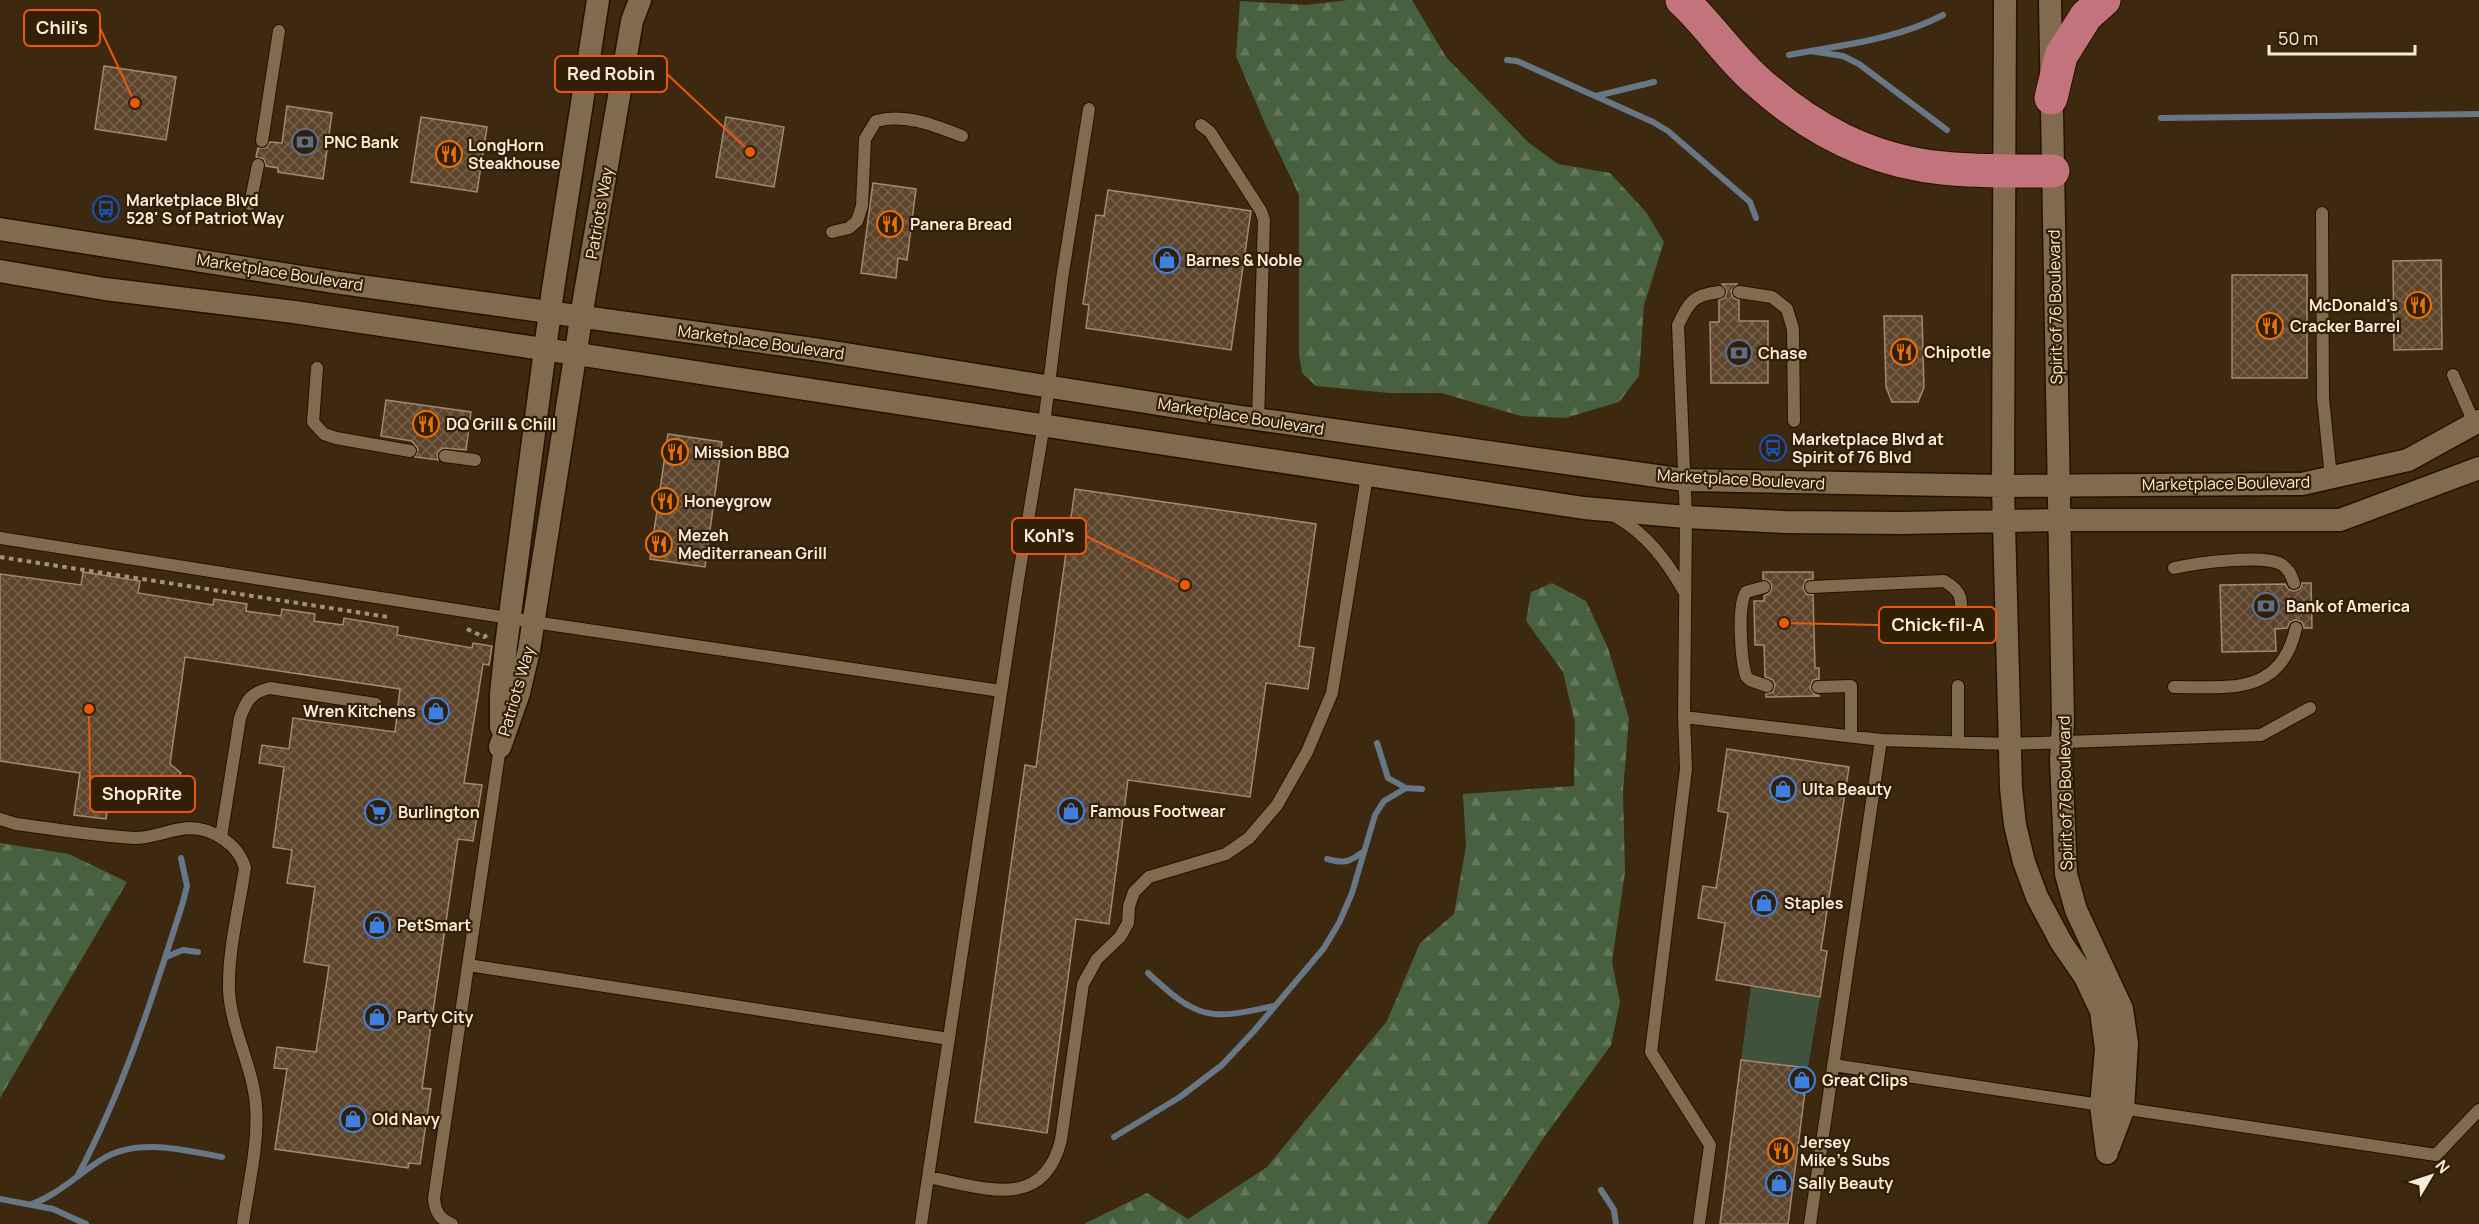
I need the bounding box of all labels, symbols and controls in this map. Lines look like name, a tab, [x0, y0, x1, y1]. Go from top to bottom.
callout: Chili's	[24, 10, 100, 46]
text: Chili's	[36, 15, 88, 39]
scale bar	[2269, 18, 2414, 56]
text: 50 m	[2278, 26, 2318, 50]
callout: Red Robin	[555, 56, 667, 92]
text: Red Robin	[567, 61, 655, 85]
bank icon: PNC Bank	[290, 127, 320, 157]
place label: PNC Bank	[324, 131, 399, 153]
place label: LongHorn Steakhouse	[468, 134, 561, 174]
restaurant icon: LongHorn Steakhouse	[434, 139, 464, 169]
street label: Patriots Way	[580, 165, 618, 261]
place label: Marketplace Blvd 528' S of Patriot Way	[126, 189, 284, 229]
bus stop icon: Marketplace Blvd 528' S of Patriot Way	[91, 194, 121, 224]
restaurant icon: Panera Bread	[875, 209, 905, 239]
place label: Panera Bread	[910, 213, 1012, 235]
street label: Spirit of 76 Boulevard	[2043, 229, 2067, 385]
shop icon: Barnes & Noble	[1152, 245, 1182, 275]
street label: Marketplace Boulevard	[195, 248, 365, 296]
place label: Barnes & Noble	[1186, 249, 1303, 271]
restaurant icon: McDonald's	[2403, 290, 2433, 320]
place label: McDonald's	[2309, 294, 2398, 316]
restaurant icon: Cracker Barrel	[2255, 311, 2285, 341]
place label: Cracker Barrel	[2290, 315, 2400, 337]
street label: Marketplace Boulevard	[676, 319, 846, 365]
restaurant icon: Chipotle	[1889, 337, 1919, 367]
bank icon: Chase	[1724, 338, 1754, 368]
place label: Chipotle	[1924, 341, 1991, 363]
place label: Chase	[1758, 342, 1808, 364]
street label: Marketplace Boulevard	[1156, 392, 1326, 440]
restaurant icon: DQ Grill & Chill	[411, 409, 441, 439]
place label: DQ Grill & Chill	[446, 413, 556, 435]
place label: Marketplace Blvd at Spirit of 76 Blvd	[1792, 428, 1944, 468]
bus stop icon: Marketplace Blvd at Spirit of 76 Blvd	[1758, 433, 1788, 463]
restaurant icon: Mission BBQ	[660, 437, 690, 467]
place label: Mission BBQ	[694, 441, 789, 463]
street label: Marketplace Boulevard	[1657, 464, 1825, 494]
street label: Marketplace Boulevard	[2142, 471, 2310, 495]
restaurant icon: Honeygrow	[650, 486, 680, 516]
place label: Honeygrow	[684, 490, 772, 512]
callout: Kohl's	[1012, 518, 1086, 554]
text: Kohl's	[1024, 523, 1074, 547]
place label: Mezeh Mediterranean Grill	[678, 524, 827, 564]
restaurant icon: Mezeh Mediterranean Grill	[644, 529, 674, 559]
bank icon: Bank of America	[2251, 591, 2281, 621]
place label: Bank of America	[2286, 595, 2410, 617]
callout: Chick-fil-A	[1879, 607, 1996, 643]
text: Chick-fil-A	[1891, 612, 1985, 636]
street label: Patriots Way	[493, 643, 539, 739]
shop icon: Wren Kitchens	[421, 696, 451, 726]
place label: Wren Kitchens	[303, 700, 416, 722]
street label: Spirit of 76 Boulevard	[2053, 715, 2077, 871]
shop icon: Ulta Beauty	[1768, 774, 1798, 804]
callout: ShopRite	[90, 776, 195, 812]
place label: Ulta Beauty	[1802, 778, 1892, 800]
text: ShopRite	[102, 781, 182, 805]
shop icon: Famous Footwear	[1056, 796, 1086, 826]
supermarket icon: Burlington	[363, 797, 393, 827]
place label: Famous Footwear	[1090, 800, 1226, 822]
place label: Burlington	[398, 801, 480, 823]
shop icon: Staples	[1749, 888, 1779, 918]
place label: Staples	[1784, 892, 1844, 914]
shop icon: PetSmart	[362, 910, 392, 940]
place label: PetSmart	[397, 914, 471, 936]
shop icon: Party City	[362, 1002, 392, 1032]
place label: Party City	[397, 1006, 473, 1028]
shop icon: Great Clips	[1787, 1065, 1817, 1095]
place label: Great Clips	[1822, 1069, 1908, 1091]
shop icon: Old Navy	[338, 1104, 368, 1134]
place label: Old Navy	[372, 1108, 440, 1130]
place label: Jersey Mike's Subs	[1800, 1131, 1891, 1171]
restaurant icon: Jersey Mike's Subs	[1766, 1136, 1796, 1166]
north arrow	[2401, 1146, 2461, 1206]
text: N	[2430, 1155, 2455, 1178]
shop icon: Sally Beauty	[1764, 1168, 1794, 1198]
place label: Sally Beauty	[1798, 1172, 1893, 1194]

